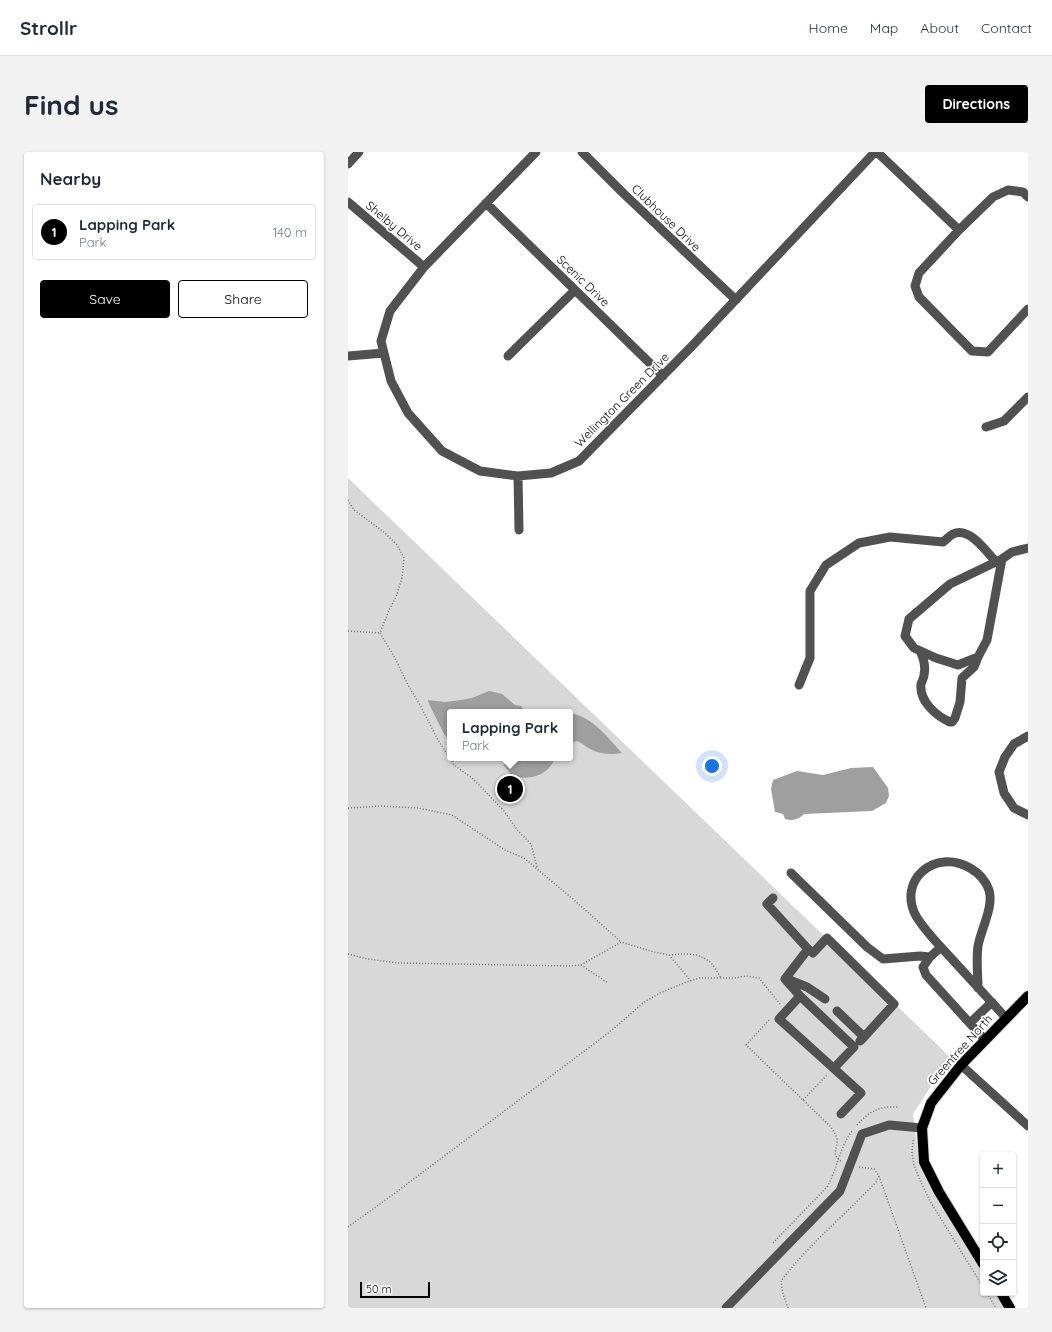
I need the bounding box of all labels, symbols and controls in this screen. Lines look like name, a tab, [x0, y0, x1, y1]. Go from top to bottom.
text: Strollr	[20, 16, 77, 40]
text: Home	[809, 19, 848, 37]
text: Map	[870, 19, 898, 37]
text: About	[920, 19, 959, 37]
text: Contact	[981, 19, 1032, 37]
button: Directions	[925, 85, 1028, 123]
text: Find us	[24, 87, 118, 122]
text: Nearby	[40, 168, 101, 189]
street label: Clubhouse Drive	[629, 181, 704, 254]
street label: Shelby Drive	[363, 198, 426, 254]
text: Lapping Park	[79, 215, 175, 234]
text: 1	[51, 224, 57, 240]
text: 140 m	[272, 224, 307, 240]
text: Park	[79, 234, 107, 250]
street label: Scenic Drive	[554, 252, 613, 310]
button: Save	[40, 280, 170, 318]
button: Share	[178, 280, 308, 318]
street label: Wellington Green Drive	[571, 349, 672, 450]
popup	[447, 709, 573, 761]
text: Lapping Park	[462, 718, 558, 737]
text: Park	[462, 737, 489, 753]
your location	[702, 756, 722, 776]
pin: 1	[497, 774, 523, 804]
street label: Greentree North	[924, 1011, 995, 1088]
map controls	[980, 1152, 1016, 1296]
button: +	[980, 1152, 1016, 1188]
button: −	[980, 1188, 1016, 1224]
button: locate	[980, 1224, 1016, 1260]
button: layers	[980, 1260, 1016, 1296]
scale bar	[360, 1280, 430, 1299]
text: 50 m	[366, 1282, 392, 1296]

